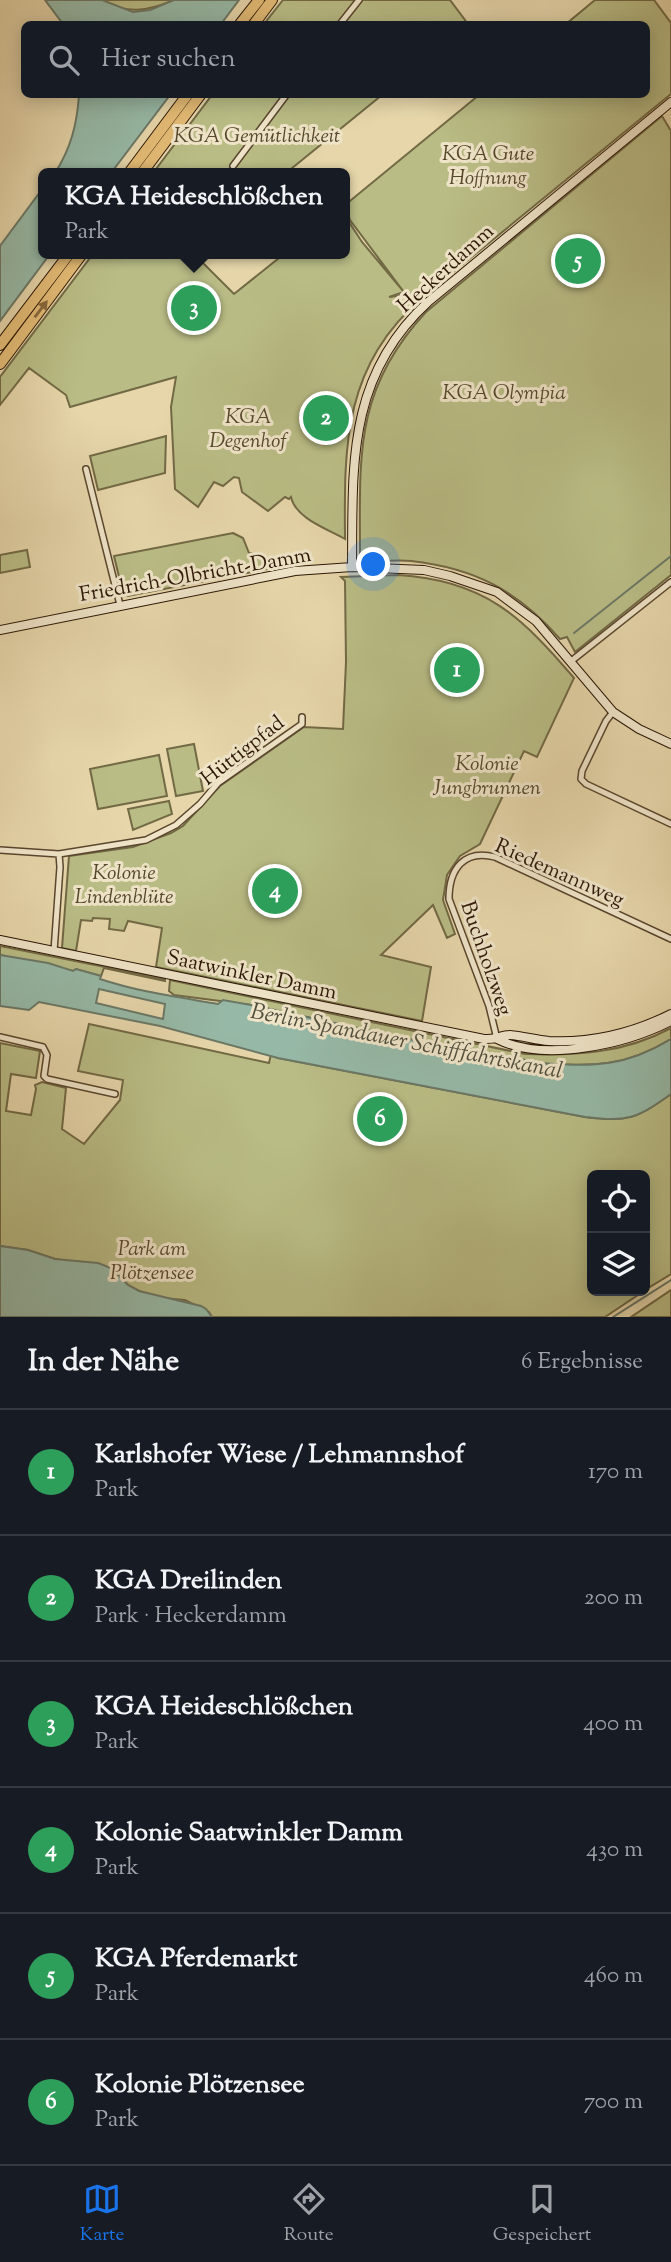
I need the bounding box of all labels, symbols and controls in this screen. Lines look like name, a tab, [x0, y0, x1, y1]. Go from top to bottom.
search box	[21, 21, 650, 98]
icon: search	[45, 41, 83, 79]
text: Hier suchen	[101, 41, 236, 78]
park label: KGA Gemütlichkeit	[174, 122, 340, 152]
park label: KGA Gute Hoffnung	[442, 140, 534, 194]
popup	[38, 168, 350, 259]
text: KGA Heideschlößchen	[65, 179, 323, 216]
text: Park	[65, 216, 109, 249]
street label: Heckerdamm	[391, 218, 501, 321]
pin: 5	[555, 235, 601, 287]
pin: 3	[171, 282, 217, 334]
one-way arrow	[34, 300, 48, 318]
park label: KGA Olympia	[442, 379, 566, 409]
pin: 2	[303, 392, 349, 444]
park label: KGA Degenhof	[209, 403, 289, 457]
street label: Friedrich-Olbricht-Damm	[77, 541, 314, 611]
your location	[356, 547, 390, 581]
pin: 1	[434, 644, 480, 696]
street label: Hüttigpfad	[195, 709, 292, 794]
park label: Kolonie Jungbrunnen	[432, 750, 541, 804]
street label: Riedemannweg	[490, 832, 629, 916]
park label: Kolonie Lindenblüte	[75, 859, 173, 913]
pin: 4	[252, 865, 298, 917]
street label: Buchholzweg	[451, 897, 519, 1020]
street label: Saatwinkler Damm	[164, 943, 339, 1009]
water label: Berlin-Spandauer Schifffahrtskanal	[248, 996, 565, 1089]
pin: 6	[357, 1093, 403, 1145]
map controls	[587, 1170, 650, 1296]
button: locate	[587, 1170, 650, 1233]
button: layers	[587, 1233, 650, 1296]
park label: Park am Plötzensee	[110, 1235, 194, 1289]
text: In der Nähe	[28, 1341, 179, 1384]
text: 6 Ergebnisse	[521, 1346, 643, 1379]
text: Karlshofer Wiese / Lehmannshof	[95, 1437, 464, 1474]
text: 1	[47, 1456, 55, 1489]
text: 170 m	[588, 1456, 643, 1489]
text: Park	[95, 1474, 139, 1507]
text: KGA Dreilinden	[95, 1563, 282, 1600]
text: 2	[46, 1582, 56, 1615]
text: 200 m	[584, 1582, 643, 1615]
text: Park · Heckerdamm	[95, 1600, 287, 1633]
text: KGA Heideschlößchen	[95, 1689, 353, 1726]
text: 3	[46, 1708, 56, 1741]
text: 400 m	[583, 1708, 643, 1741]
text: Park	[95, 1726, 139, 1759]
text: Kolonie Saatwinkler Damm	[95, 1815, 403, 1852]
text: 4	[45, 1834, 57, 1867]
text: 430 m	[586, 1834, 643, 1867]
text: Park	[95, 1852, 139, 1885]
text: KGA Pferdemarkt	[95, 1941, 297, 1978]
text: 5	[47, 1960, 55, 1993]
text: 460 m	[584, 1960, 643, 1993]
text: Park	[95, 1978, 139, 2011]
text: Kolonie Plötzensee	[95, 2067, 305, 2104]
text: 6	[45, 2086, 57, 2119]
text: 700 m	[584, 2086, 643, 2119]
text: Park	[95, 2104, 139, 2137]
tab: Karte	[80, 2180, 124, 2249]
tab: Route	[284, 2180, 334, 2249]
tab: Gespeichert	[493, 2180, 591, 2249]

